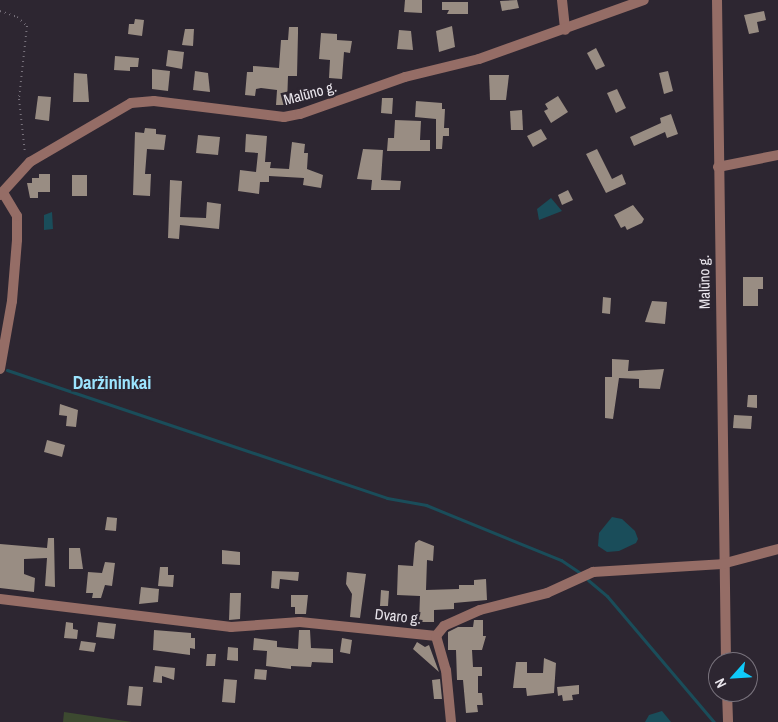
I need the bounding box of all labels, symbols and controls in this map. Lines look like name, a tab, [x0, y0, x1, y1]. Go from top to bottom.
street label: Malūno g.	[282, 77, 338, 109]
street label: Malūno g.	[695, 255, 713, 309]
district label: Daržininkai	[73, 372, 151, 394]
street label: Dvaro g.	[374, 605, 422, 627]
north arrow	[708, 652, 758, 702]
text: N	[711, 675, 730, 691]

